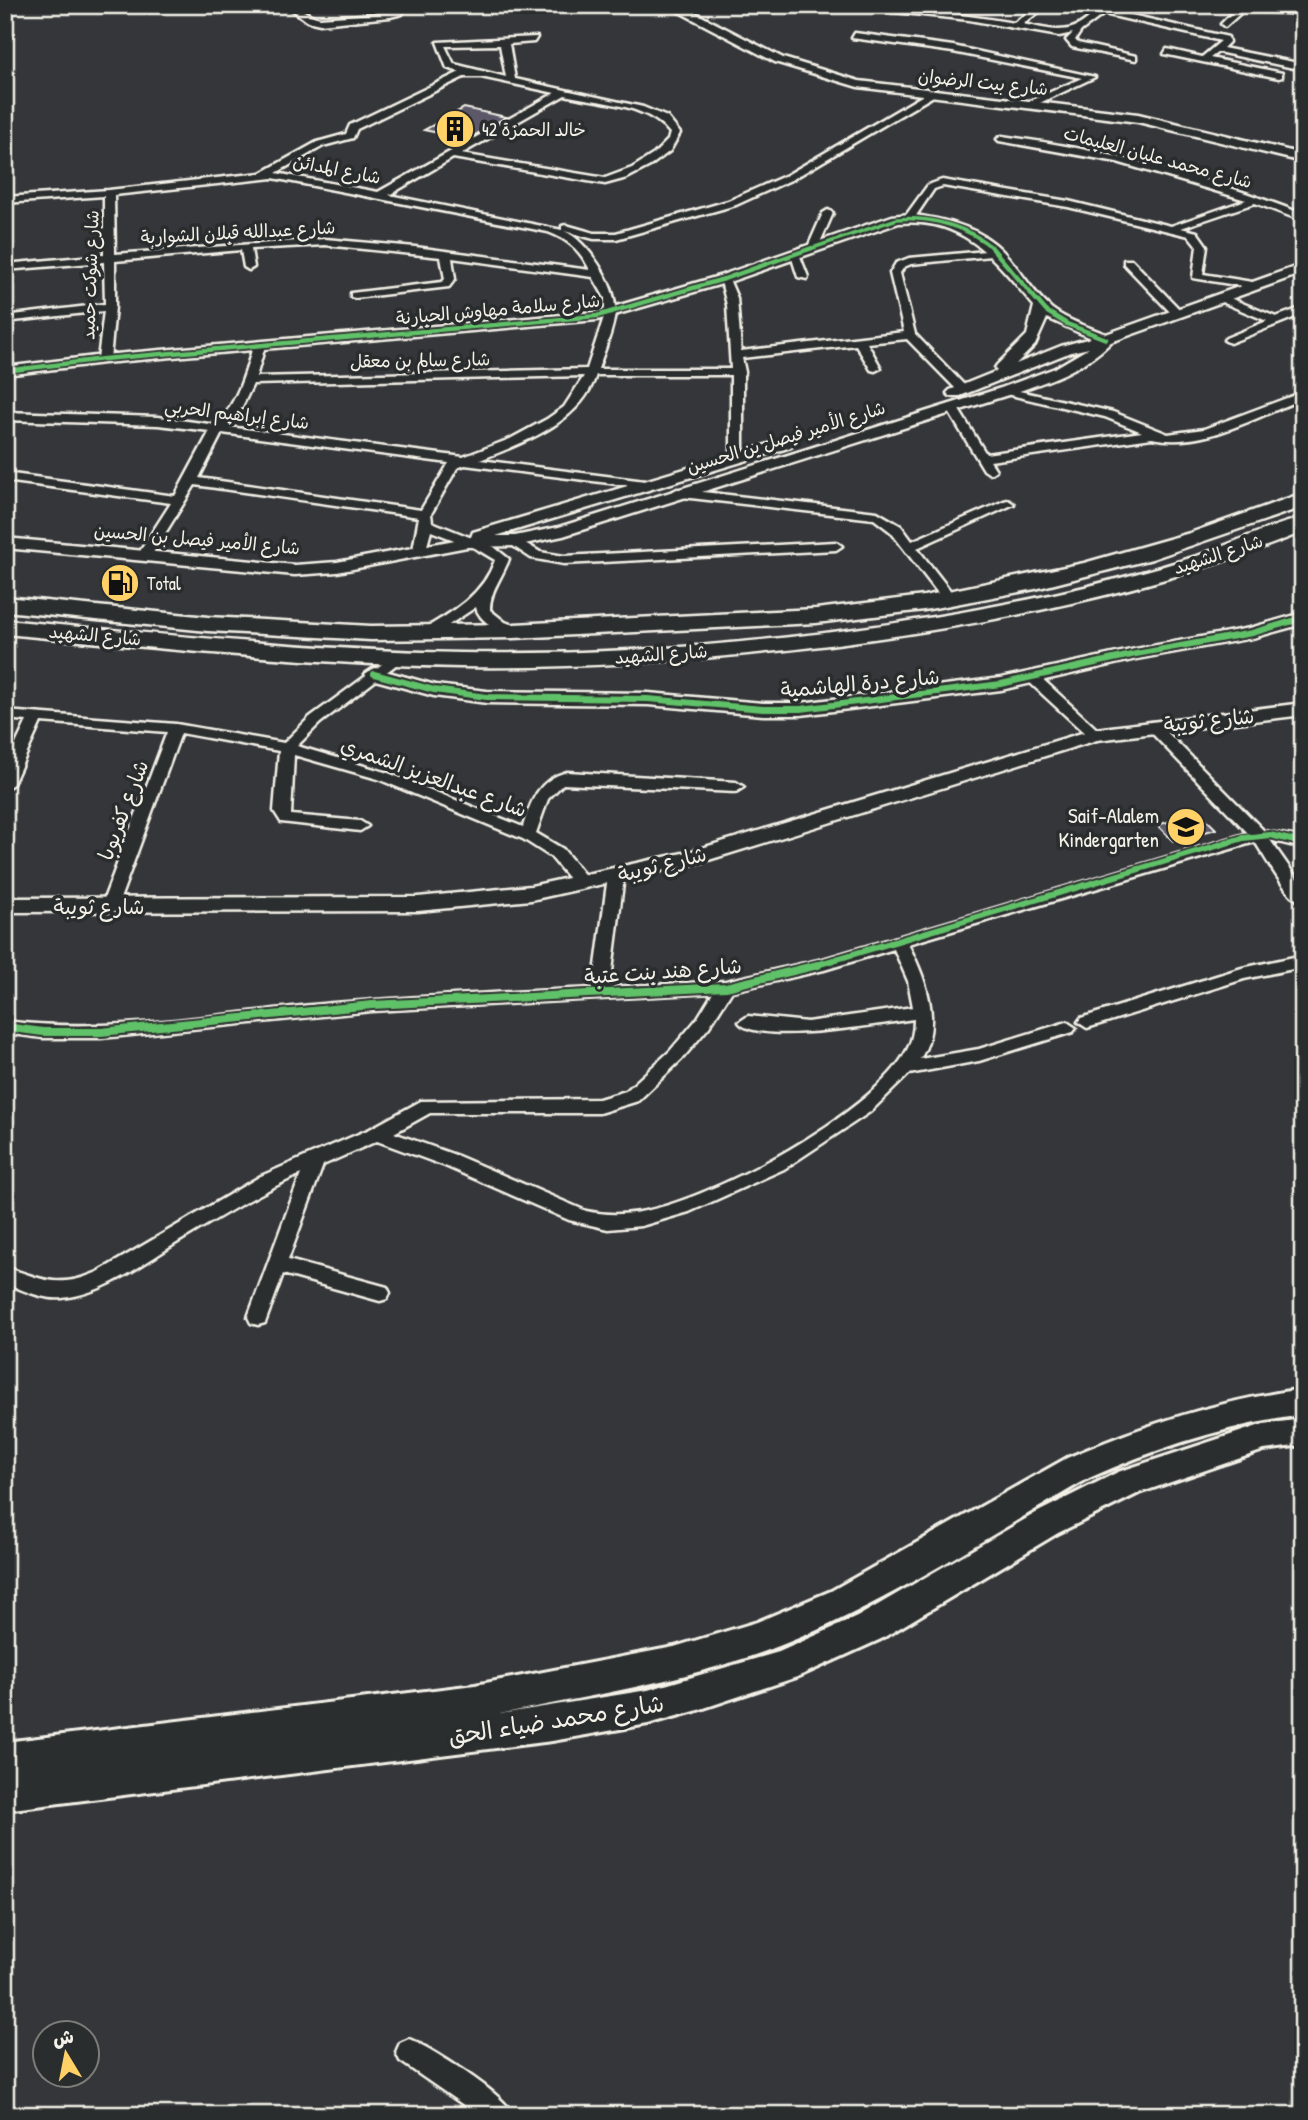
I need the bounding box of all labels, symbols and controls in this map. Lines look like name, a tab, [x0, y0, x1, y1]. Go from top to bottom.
street label: شارع بيت الرضوان	[917, 63, 1049, 101]
building icon: خالد الحمزة 42	[434, 108, 476, 150]
place label: خالد الحمزة 42	[482, 117, 586, 142]
street label: شارع محمد عليان العليمات	[1061, 120, 1255, 194]
street label: شارع المدائن	[291, 148, 383, 190]
street label: شارع شوكت حميد	[75, 210, 105, 340]
street label: شارع عبدالله قبلان الشواربة	[140, 214, 336, 250]
street label: شارع سلامة مهاوش الحبارنة	[395, 288, 601, 330]
street label: شارع سالم بن معقل	[350, 346, 490, 376]
street label: شارع إبراهيم الحربي	[163, 393, 311, 439]
street label: شارع الأمير فيصل بن الحسين	[684, 395, 888, 479]
street label: شارع الأمير فيصل بن الحسين	[93, 518, 301, 560]
street label: شارع الشهيد	[1170, 528, 1266, 580]
fuel station icon: Total	[99, 562, 141, 604]
place label: Total	[147, 571, 181, 596]
street label: شارع الشهيد	[48, 618, 142, 652]
street label: شارع الشهيد	[614, 638, 708, 670]
street label: شارع درة الهاشمية	[779, 662, 941, 705]
street label: شارع ثويبة	[1162, 701, 1256, 740]
street label: شارع عبدالعزيز الشمري	[337, 730, 531, 825]
street label: شارع كفريوبا	[91, 756, 156, 865]
place label: Saif-Alalem Kindergarten	[1058, 801, 1159, 854]
school or university icon: Saif-Alalem Kindergarten	[1165, 806, 1207, 848]
street label: شارع ثويبة	[614, 839, 710, 890]
street label: شارع ثويبة	[54, 892, 144, 922]
street label: شارع هند بنت عتبة	[583, 951, 743, 992]
street label: شارع محمد ضياء الحق	[446, 1686, 667, 1754]
north arrow	[32, 2018, 102, 2088]
text: ش	[50, 2023, 76, 2052]

